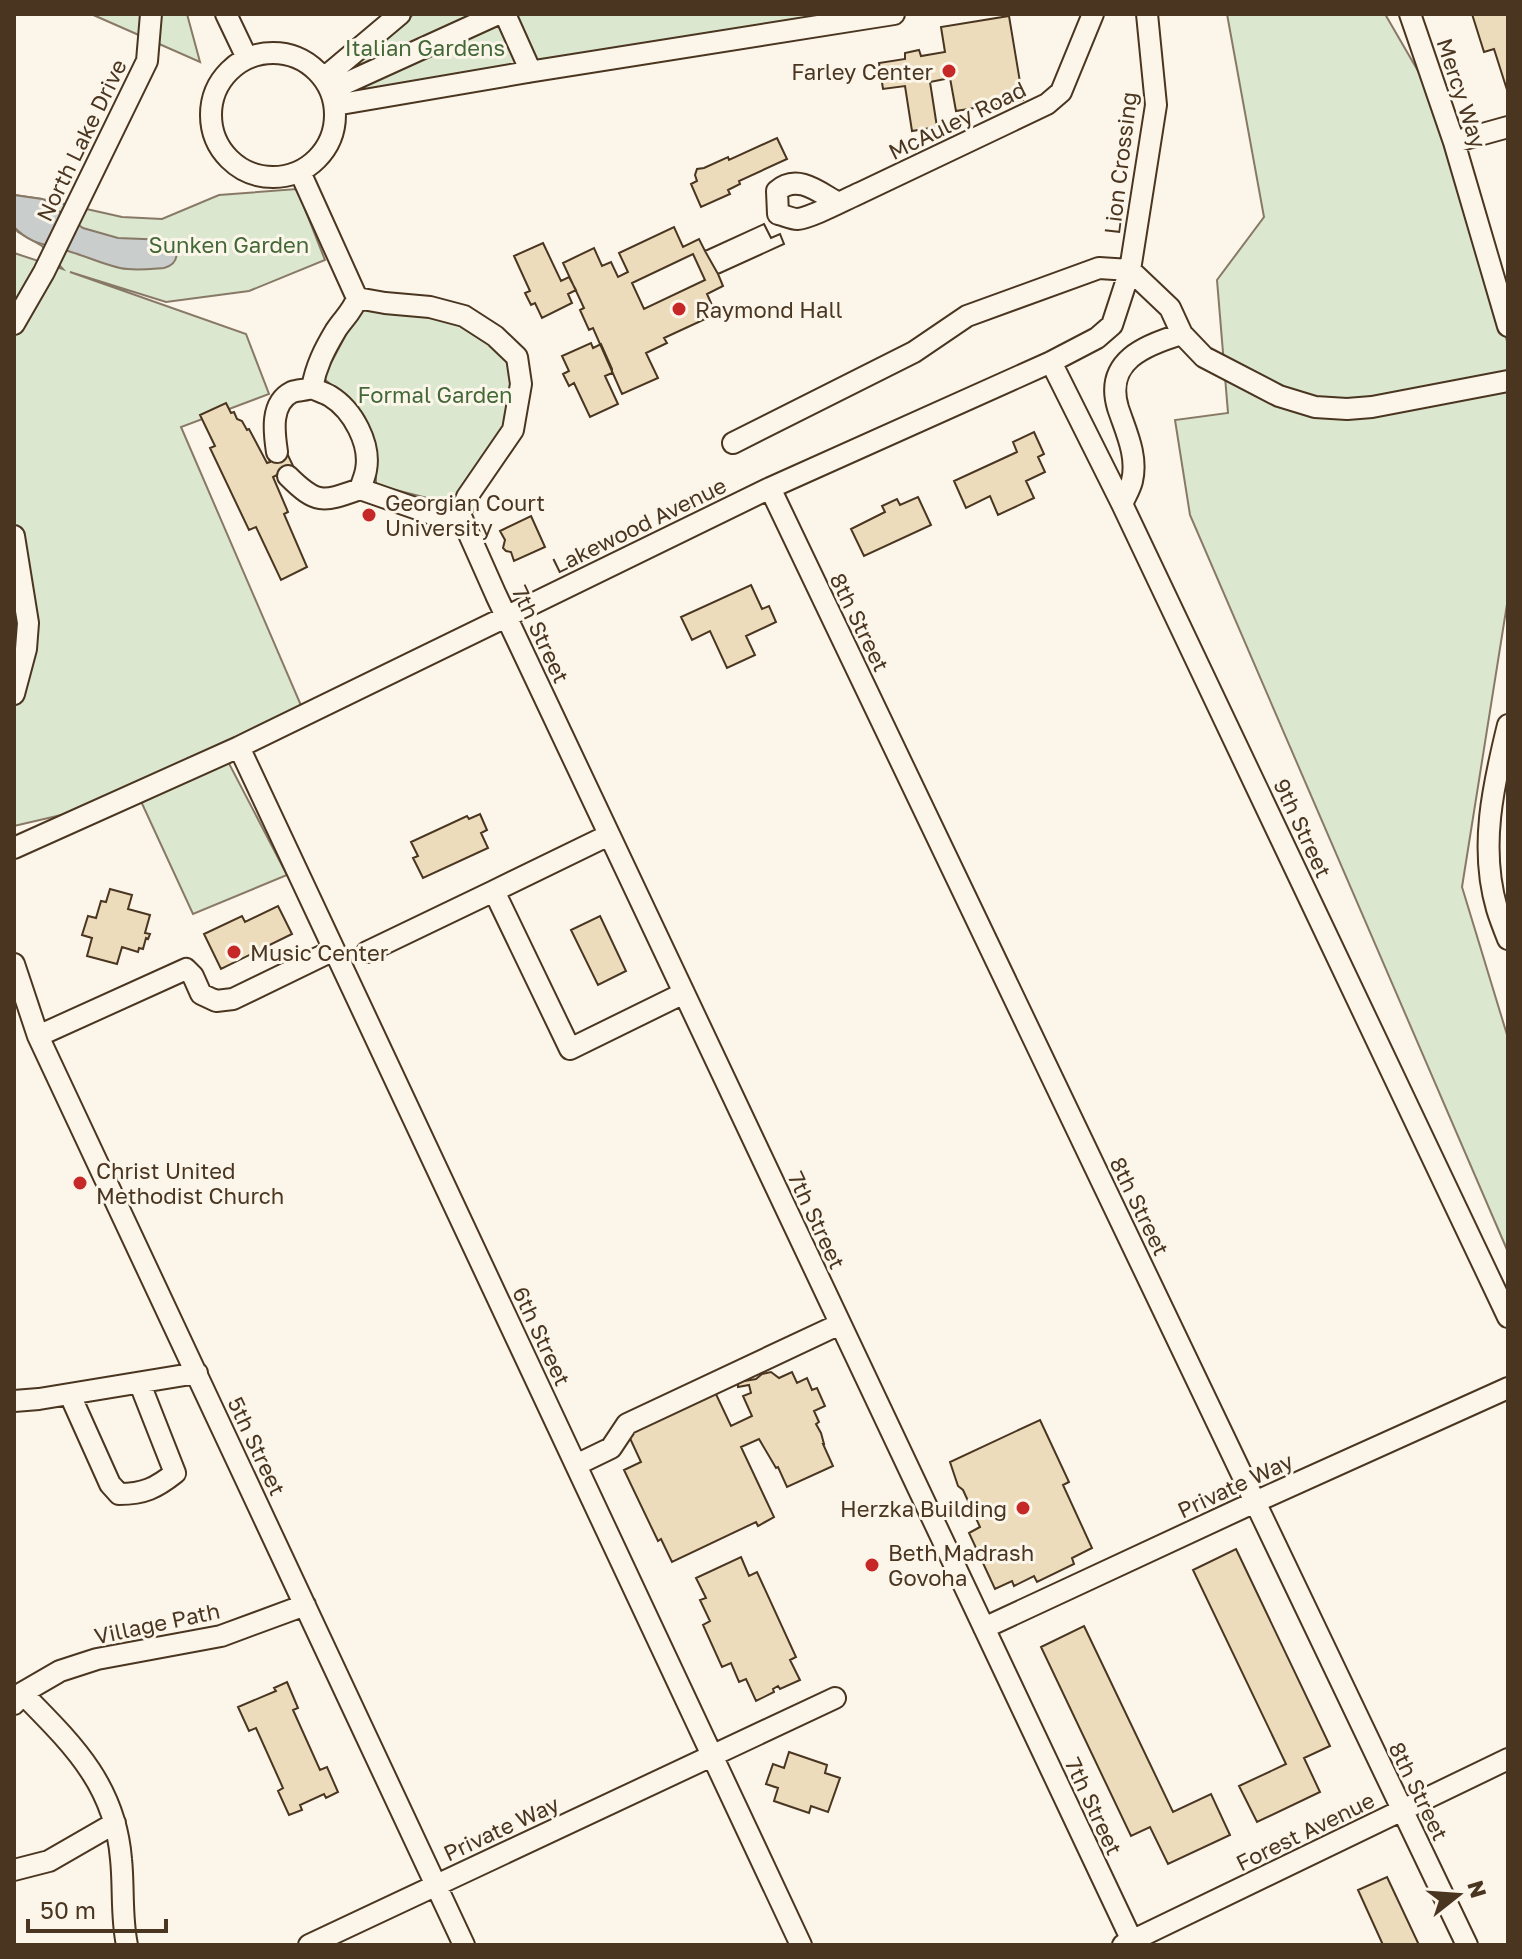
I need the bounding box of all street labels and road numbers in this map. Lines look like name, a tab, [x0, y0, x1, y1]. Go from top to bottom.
street label: Mercy Way	[1432, 35, 1492, 151]
street label: North Lake Drive	[30, 55, 132, 225]
street label: McAuley Road	[884, 75, 1030, 165]
street label: Lion Crossing	[1098, 90, 1142, 236]
street label: Lakewood Avenue	[548, 471, 730, 579]
street label: 8th Street	[825, 568, 895, 676]
street label: 7th Street	[507, 581, 575, 687]
street label: 9th Street	[1268, 774, 1338, 882]
street label: 8th Street	[1105, 1152, 1175, 1260]
street label: 7th Street	[783, 1167, 851, 1273]
street label: 6th Street	[507, 1282, 577, 1390]
street label: 5th Street	[222, 1392, 292, 1500]
street label: Private Way	[1173, 1446, 1297, 1524]
street label: Village Path	[92, 1597, 222, 1649]
street label: 8th Street	[1384, 1737, 1454, 1845]
street label: 7th Street	[1060, 1753, 1128, 1859]
street label: Forest Avenue	[1231, 1786, 1379, 1876]
street label: Private Way	[439, 1789, 563, 1867]

